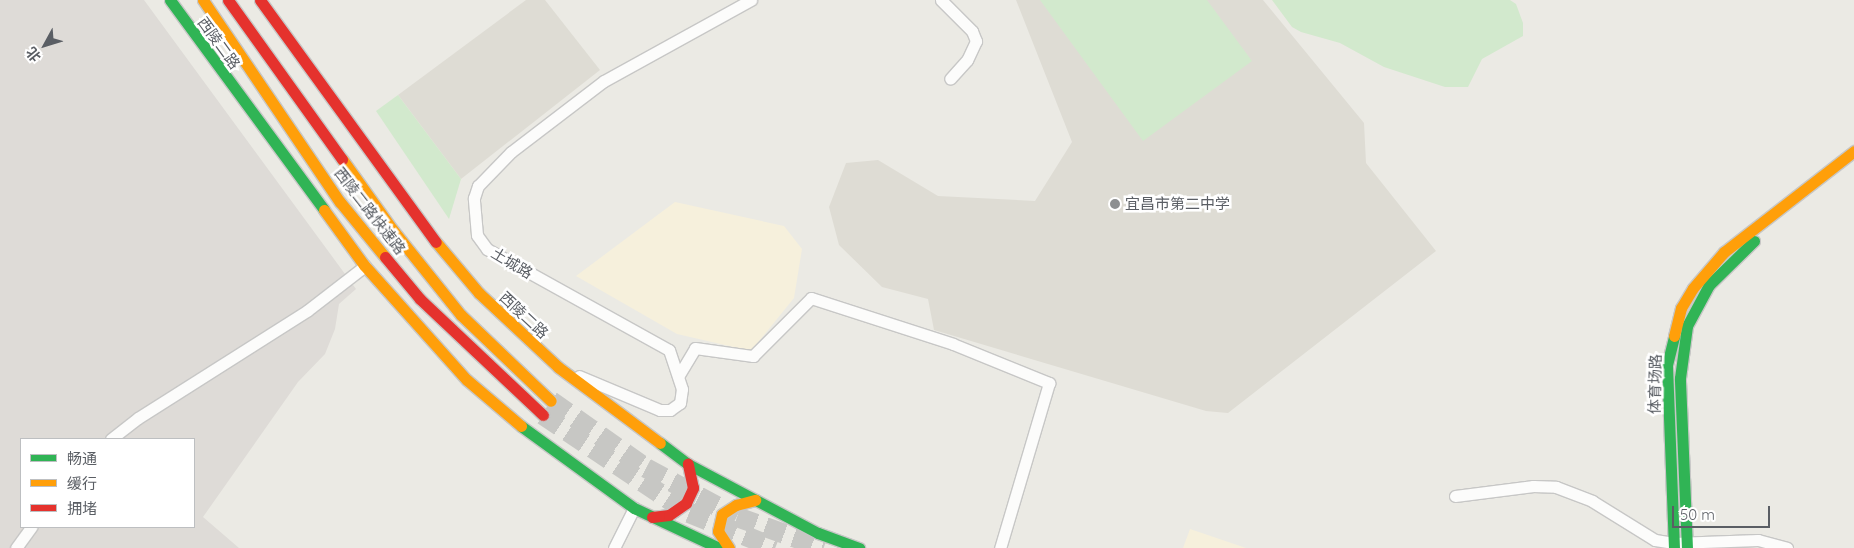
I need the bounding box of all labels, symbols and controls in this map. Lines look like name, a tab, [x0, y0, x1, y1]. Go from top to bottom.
street label: 西陵二路	[194, 13, 244, 73]
north arrow	[20, 20, 70, 70]
text: 北	[22, 43, 45, 66]
street label: 西陵二路快速路	[331, 164, 409, 258]
place label: 宜昌市第二中学	[1125, 195, 1230, 213]
marker: 宜昌市第二中学	[1109, 198, 1121, 210]
street label: 土城路	[488, 244, 536, 282]
street label: 西陵二路	[496, 288, 552, 342]
street label: 体育场路	[1645, 354, 1665, 414]
legend	[20, 438, 195, 528]
text: 畅通	[67, 449, 97, 468]
text: 缓行	[67, 474, 97, 493]
scale bar	[1674, 496, 1772, 528]
text: 拥堵	[67, 499, 97, 518]
text: 50 m	[1680, 505, 1715, 524]

